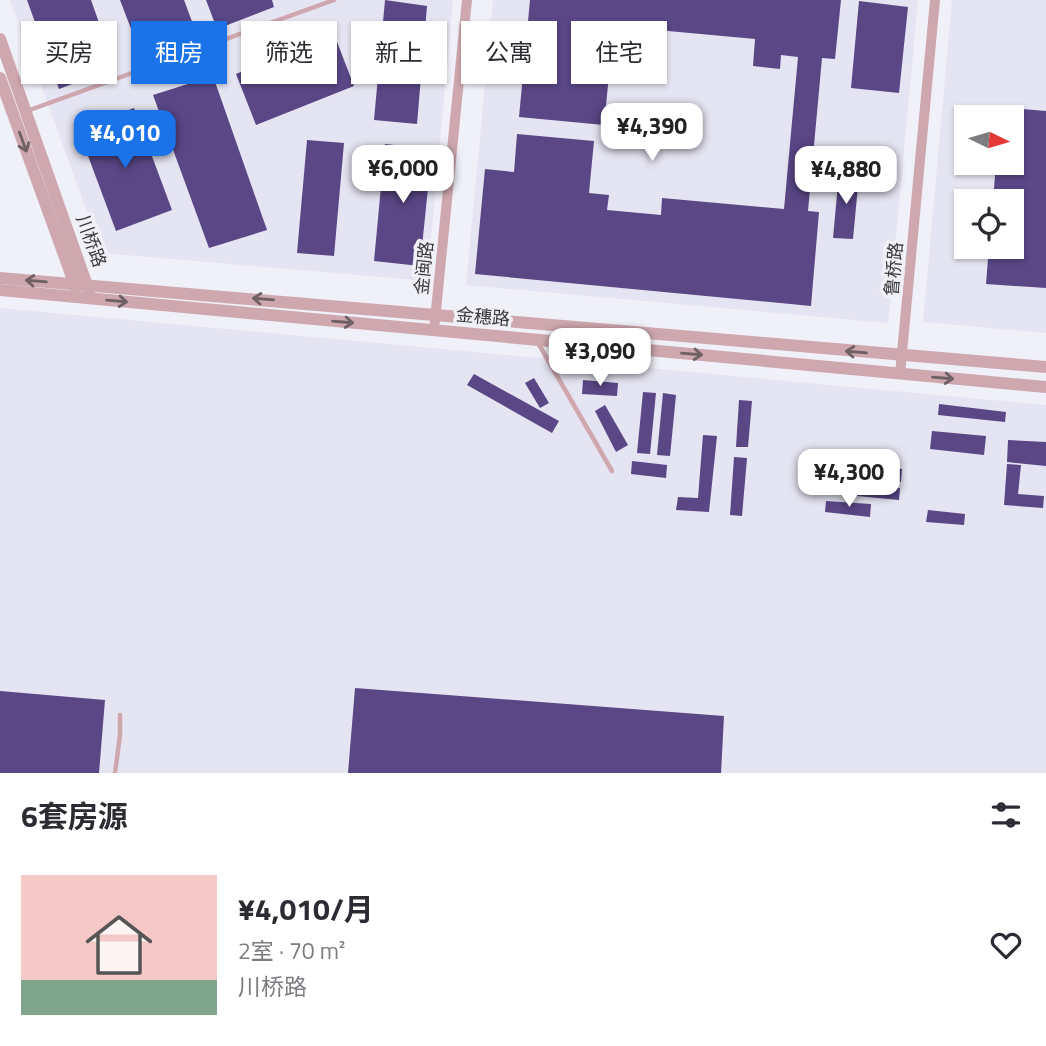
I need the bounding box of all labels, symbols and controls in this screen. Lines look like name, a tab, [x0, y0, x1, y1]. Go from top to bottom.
chip: 买房	[21, 21, 117, 84]
chip: 租房	[131, 21, 227, 84]
chip: 筛选	[241, 21, 337, 84]
chip: 新上	[351, 21, 447, 84]
chip: 公寓	[461, 21, 557, 84]
chip: 住宅	[571, 21, 667, 84]
pin: ¥4,390	[595, 104, 709, 163]
north arrow	[954, 105, 1024, 175]
map controls	[954, 105, 1024, 259]
text: ¥4,390	[617, 108, 687, 143]
pin: ¥4,010	[68, 110, 182, 170]
text: ¥4,010	[90, 115, 160, 150]
one-way arrow	[18, 131, 30, 153]
pin: ¥6,000	[346, 146, 460, 205]
pin: ¥4,880	[789, 146, 903, 206]
text: ¥6,000	[368, 150, 438, 185]
text: ¥4,880	[811, 151, 881, 186]
button: locate	[954, 189, 1024, 259]
street label: 川桥路	[70, 211, 113, 271]
street label: 金闽路	[407, 240, 440, 296]
street label: 鲁桥路	[878, 241, 909, 297]
one-way arrow	[26, 274, 48, 287]
one-way arrow	[252, 292, 275, 305]
one-way arrow	[105, 294, 128, 307]
street label: 金穗路	[455, 301, 511, 332]
one-way arrow	[331, 316, 354, 329]
pin: ¥3,090	[543, 328, 657, 388]
text: ¥3,090	[565, 333, 635, 368]
one-way arrow	[845, 345, 868, 358]
one-way arrow	[680, 348, 703, 361]
one-way arrow	[931, 372, 953, 385]
pin: ¥4,300	[792, 449, 906, 509]
text: ¥4,300	[814, 454, 884, 489]
text: 6套房源	[21, 793, 128, 839]
icon: filters	[987, 796, 1025, 834]
text: ¥4,010/月	[238, 886, 374, 932]
icon: home	[77, 903, 161, 987]
icon: heart	[987, 926, 1025, 964]
text: 2室 · 70 m²	[238, 933, 345, 968]
text: 川桥路	[238, 969, 307, 1004]

